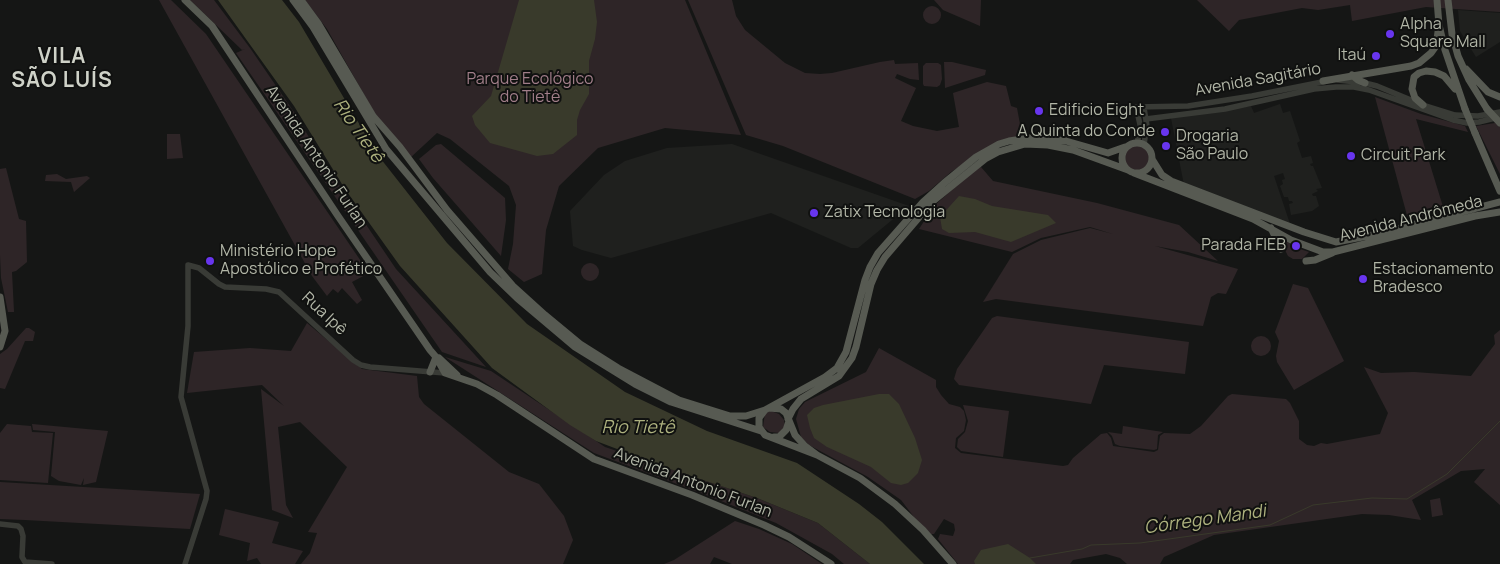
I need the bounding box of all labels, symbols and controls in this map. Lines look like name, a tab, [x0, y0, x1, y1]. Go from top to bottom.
place label: Alpha Square Mall	[1400, 15, 1486, 53]
marker: Alpha Square Mall	[1384, 28, 1396, 40]
district label: VILA SÃO LUÍS	[10, 44, 114, 94]
place label: Itaú	[1337, 46, 1366, 66]
marker: Itaú	[1370, 50, 1382, 62]
street label: Avenida Sagitário	[1194, 59, 1322, 101]
park label: Parque Ecológico do Tietê	[466, 70, 594, 108]
street label: Avenida Antonio Furlan	[261, 82, 371, 232]
water label: Rio Tietê	[328, 95, 388, 167]
place label: Edificio Eight	[1049, 101, 1144, 121]
marker: Edificio Eight	[1033, 105, 1045, 117]
place label: A Quinta do Conde	[1018, 122, 1155, 142]
marker: A Quinta do Conde	[1159, 126, 1171, 138]
place label: Drogaria São Paulo	[1176, 127, 1248, 165]
marker: Drogaria São Paulo	[1160, 140, 1172, 152]
place label: Circuit Park	[1361, 146, 1445, 166]
marker: Circuit Park	[1345, 150, 1357, 162]
street label: Avenida Andrômeda	[1338, 192, 1484, 246]
place label: Zatix Tecnologia	[824, 203, 945, 223]
marker: Zatix Tecnologia	[808, 207, 820, 219]
place label: Parada FIEB	[1201, 236, 1286, 256]
marker: Parada FIEB	[1290, 240, 1302, 252]
place label: Ministério Hope Apostólico e Profético	[220, 242, 382, 280]
marker: Ministério Hope Apostólico e Profético	[204, 255, 216, 267]
place label: Estacionamento Bradesco	[1373, 260, 1494, 298]
marker: Estacionamento Bradesco	[1357, 273, 1369, 285]
street label: Rua Ipê	[298, 288, 350, 340]
water label: Rio Tietê	[602, 417, 674, 439]
street label: Avenida Antonio Furlan	[611, 444, 775, 522]
water label: Córrego Mandi	[1143, 501, 1267, 539]

